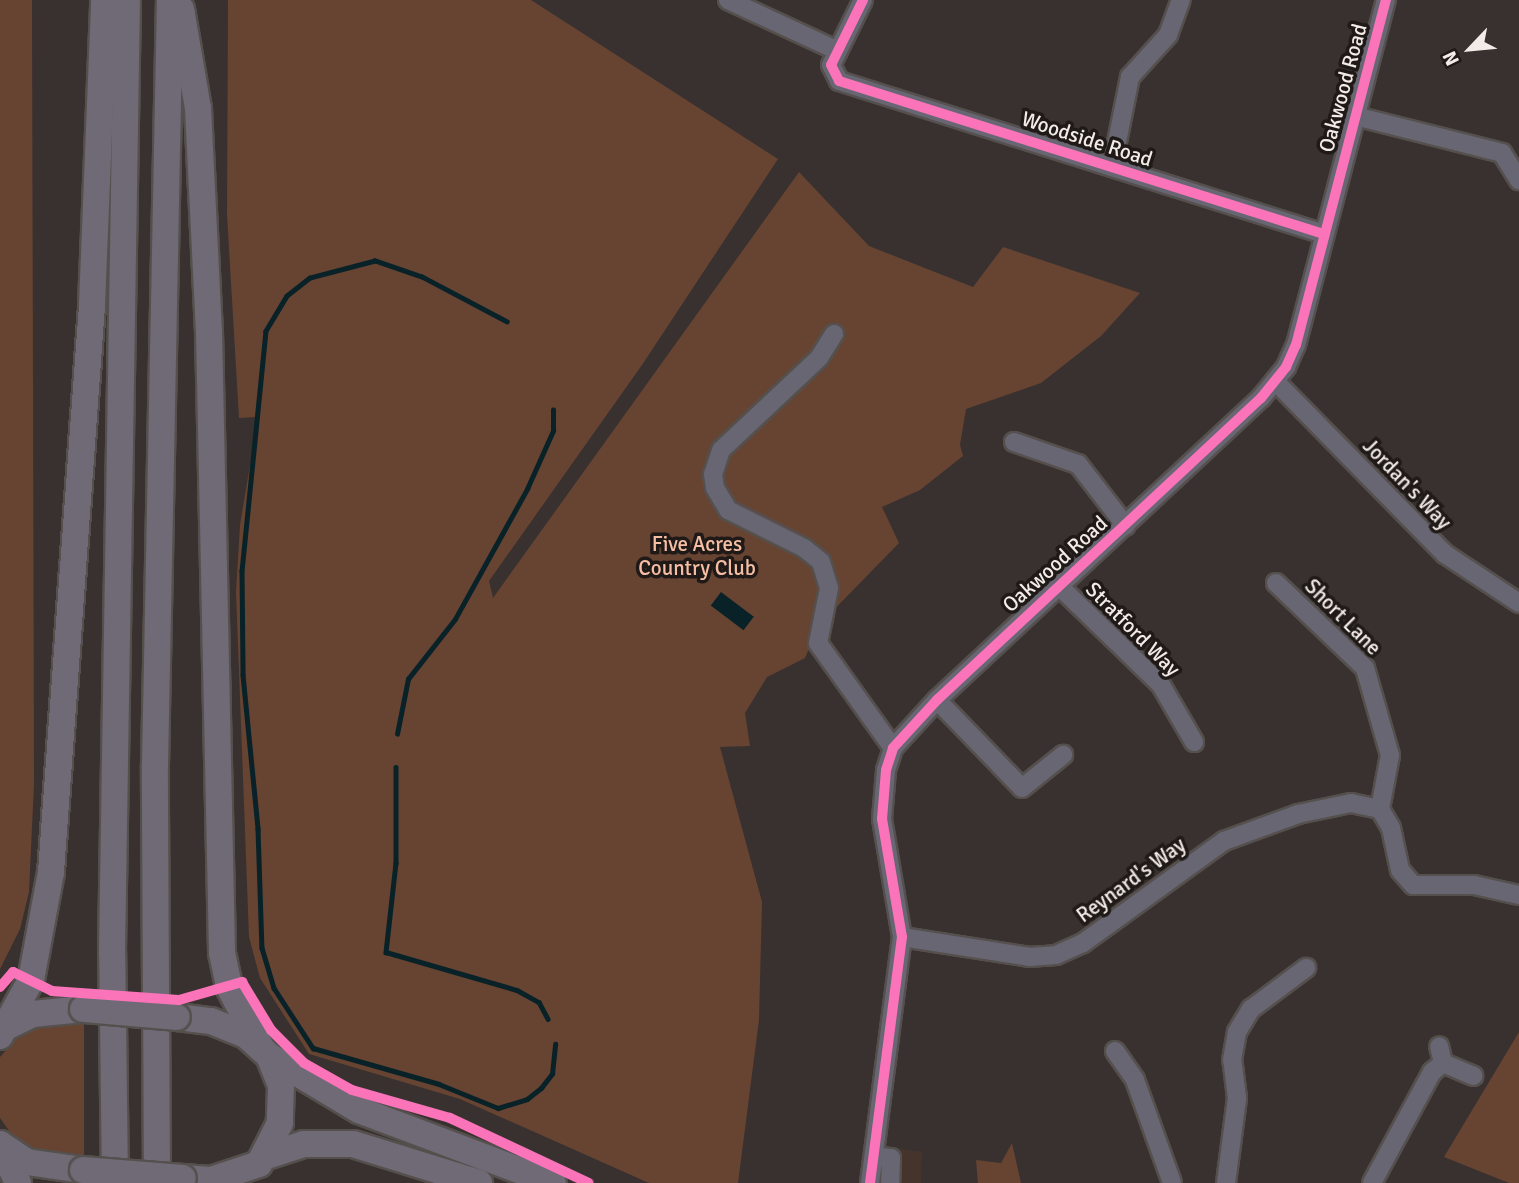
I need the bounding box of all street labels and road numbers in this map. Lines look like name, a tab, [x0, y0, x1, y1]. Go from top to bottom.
street label: Oakwood Road	[1314, 21, 1372, 155]
street label: Woodside Road	[1018, 106, 1156, 172]
street label: Jordan's Way	[1357, 433, 1457, 535]
street label: Oakwood Road	[997, 510, 1113, 618]
street label: Short Lane	[1300, 574, 1386, 660]
street label: Stratford Way	[1081, 577, 1185, 681]
street label: Reynard's Way	[1072, 832, 1190, 928]

